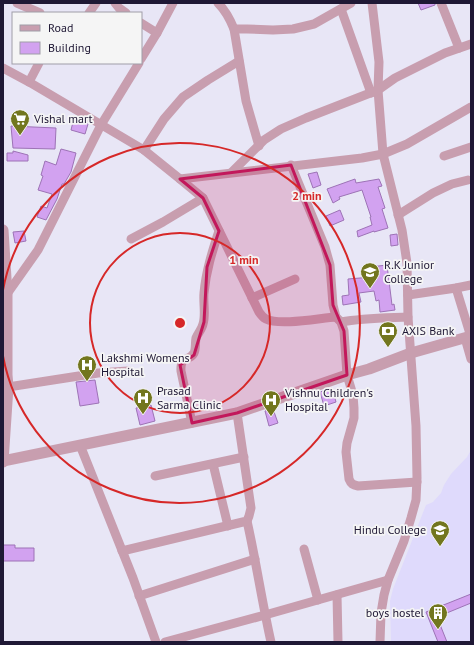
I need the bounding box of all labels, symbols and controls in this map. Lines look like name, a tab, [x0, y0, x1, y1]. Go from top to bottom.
legend	[12, 12, 142, 64]
text: Road	[48, 20, 73, 35]
text: Building	[48, 40, 91, 55]
supermarket icon: Vishal mart	[9, 108, 31, 136]
place label: Vishal mart	[33, 111, 93, 126]
text: 2 min	[292, 188, 322, 203]
text: 1 min	[229, 252, 259, 267]
place label: R.K Junior College	[384, 257, 434, 286]
school or university icon: R.K Junior College	[359, 261, 381, 289]
centre of rings	[173, 316, 187, 330]
bank icon: AXIS Bank	[377, 320, 399, 348]
place label: AXIS Bank	[402, 323, 455, 338]
place label: Lakshmi Womens Hospital	[101, 350, 190, 379]
hospital icon: Lakshmi Womens Hospital	[76, 354, 98, 382]
place label: Prasad Sarma Clinic	[157, 383, 222, 412]
place label: Vishnu Children's Hospital	[284, 385, 373, 414]
hospital icon: Prasad Sarma Clinic	[132, 387, 154, 415]
hospital icon: Vishnu Children's Hospital	[260, 389, 282, 417]
school or university icon: Hindu College	[429, 519, 451, 547]
place label: Hindu College	[354, 522, 426, 537]
building icon: boys hostel	[427, 602, 449, 630]
place label: boys hostel	[366, 605, 424, 620]

